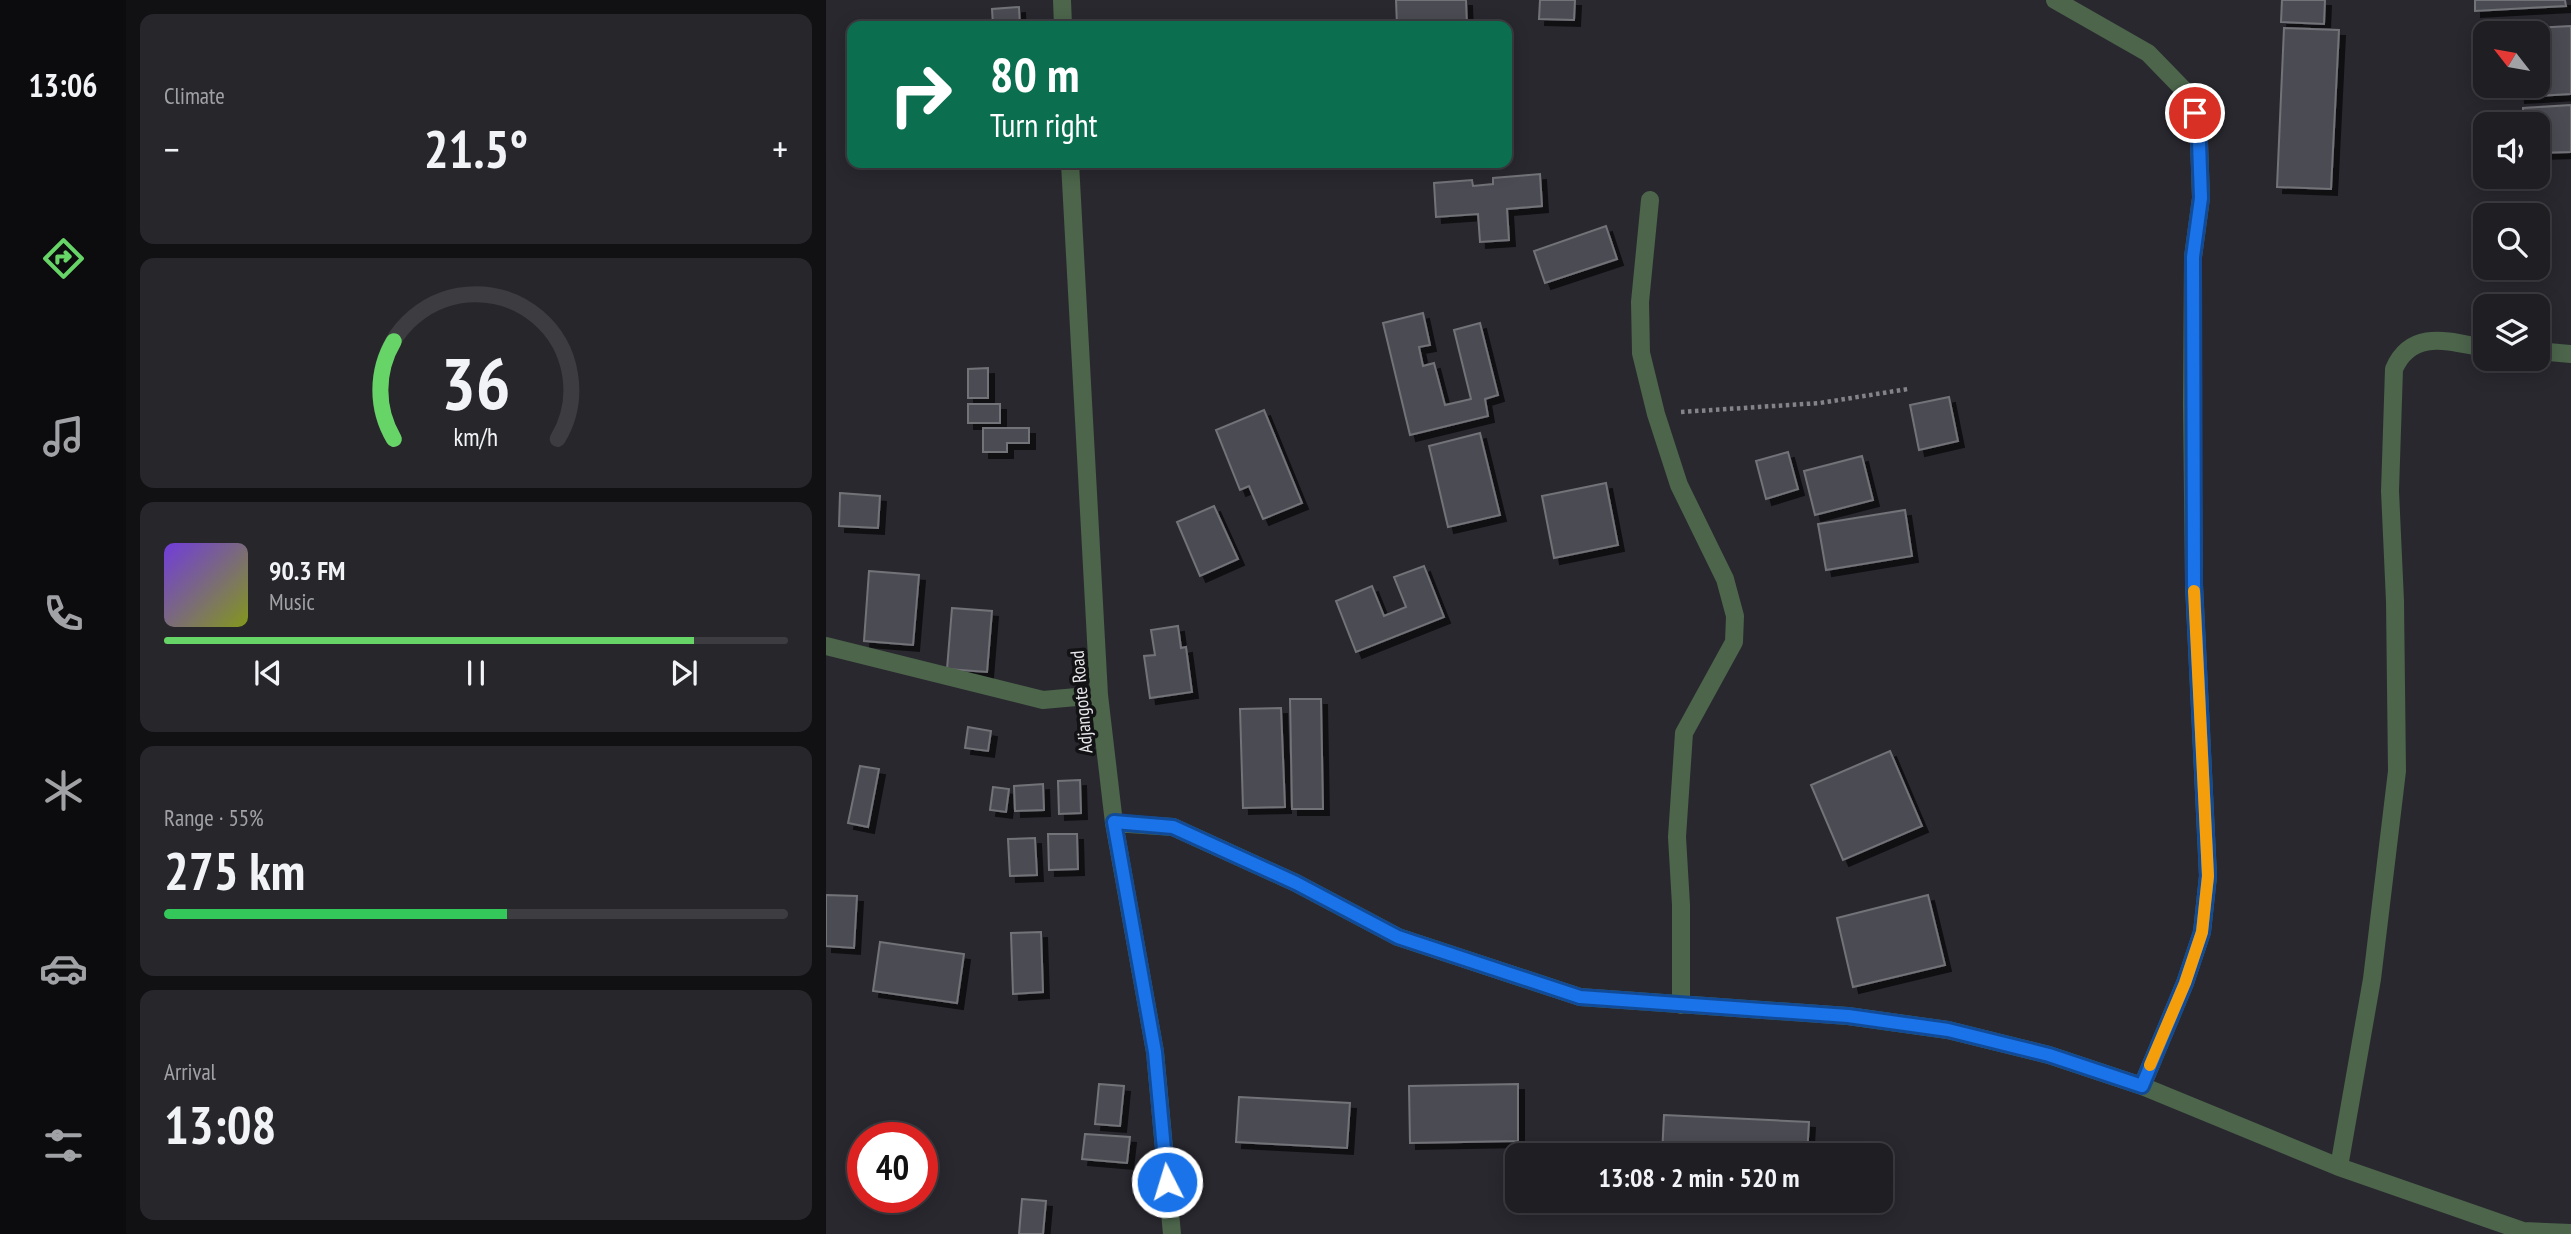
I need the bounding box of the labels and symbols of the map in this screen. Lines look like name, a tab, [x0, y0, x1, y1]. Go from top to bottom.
north arrow	[2473, 21, 2550, 98]
pin	[2165, 83, 2225, 143]
street label: Adjangote Road	[1065, 650, 1097, 754]
speed limit sign: 40	[847, 1122, 938, 1213]
position arrow	[1130, 1145, 1204, 1219]

